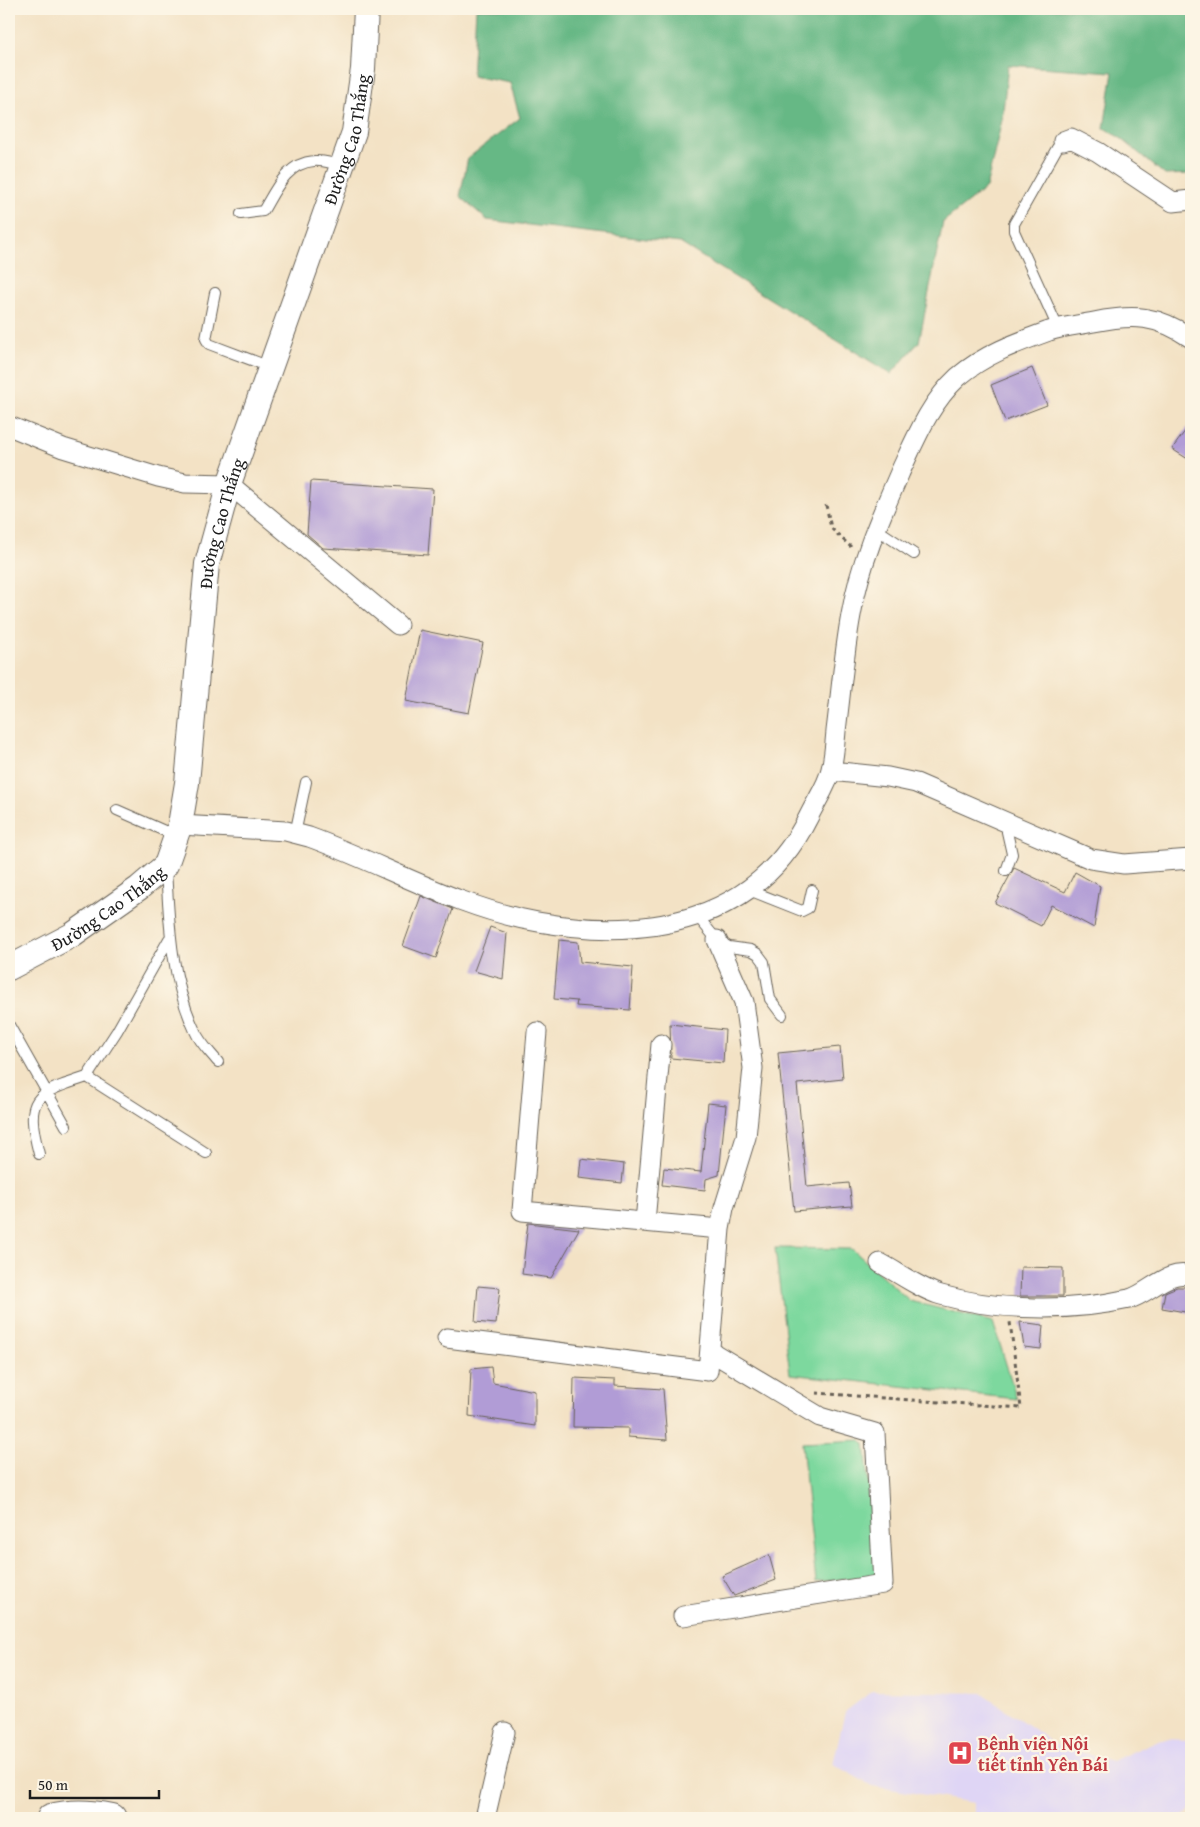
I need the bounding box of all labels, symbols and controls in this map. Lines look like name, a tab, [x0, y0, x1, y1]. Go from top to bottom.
street label: Đường Cao Thắng	[316, 72, 376, 208]
street label: Đường Cao Thắng	[191, 454, 251, 590]
street label: Đường Cao Thắng	[46, 858, 171, 957]
place label: Bệnh viện Nội tiết tỉnh Yên Bái	[978, 1730, 1109, 1778]
hospital icon: Bệnh viện Nội tiết tỉnh Yên Bái	[947, 1740, 973, 1766]
scale bar	[30, 1767, 159, 1799]
text: 50 m	[38, 1774, 69, 1795]

